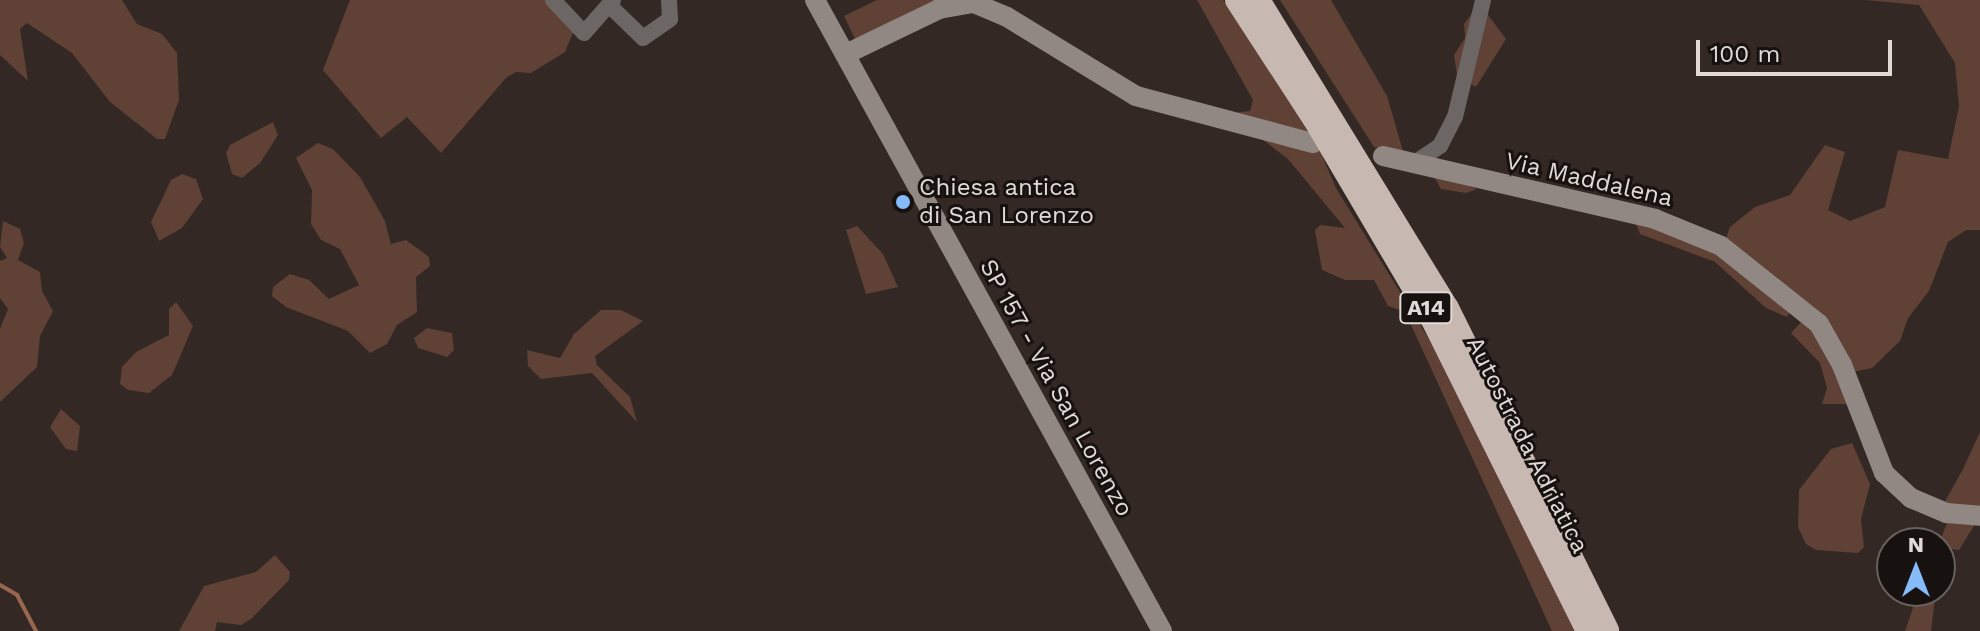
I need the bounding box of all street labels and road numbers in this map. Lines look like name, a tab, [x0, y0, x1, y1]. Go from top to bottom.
street label: Via Maddalena	[1502, 147, 1676, 213]
street label: SP 157 - Via San Lorenzo	[972, 253, 1140, 523]
road number: A14	[1398, 290, 1454, 326]
street label: Autostrada Adriatica	[1459, 331, 1595, 559]

